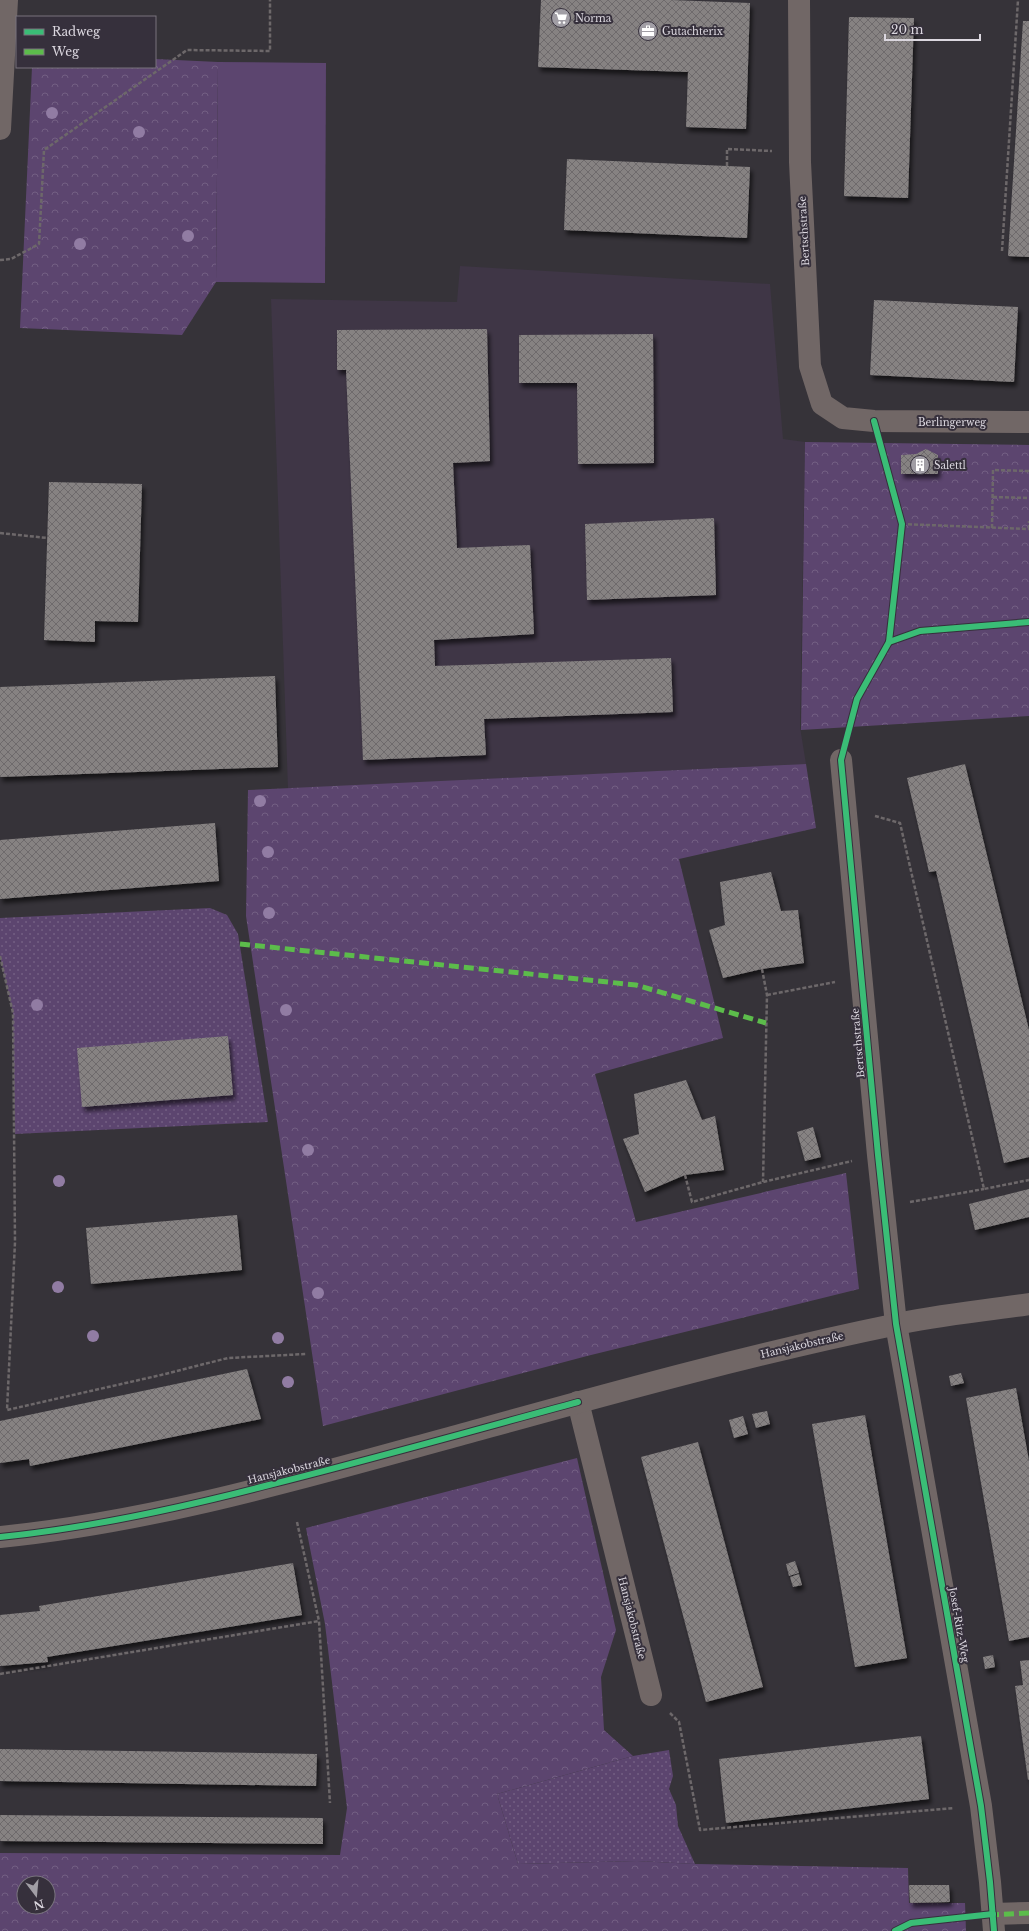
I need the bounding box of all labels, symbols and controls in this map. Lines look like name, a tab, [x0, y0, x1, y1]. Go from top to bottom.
supermarket icon: Norma	[550, 7, 572, 29]
place label: Norma	[575, 12, 612, 25]
legend	[16, 16, 156, 68]
scale bar	[885, 16, 980, 42]
office icon: Gutachterix	[637, 20, 659, 42]
text: 20 m	[891, 22, 923, 37]
text: Radweg	[52, 24, 101, 39]
place label: Gutachterix	[662, 25, 723, 38]
text: Weg	[51, 44, 80, 59]
street label: Bertschstraße	[796, 195, 812, 266]
street label: Berlingerweg	[918, 416, 987, 429]
building icon: Salettl	[909, 454, 931, 476]
place label: Salettl	[934, 459, 966, 472]
street label: Bertschstraße	[848, 1007, 868, 1078]
street label: Hansjakobstraße	[759, 1329, 845, 1361]
street label: Hansjakobstraße	[246, 1453, 332, 1487]
street label: Hansjakobstraße	[615, 1575, 649, 1661]
street label: Josef-Ritz-Weg	[946, 1584, 972, 1665]
north arrow	[16, 1875, 56, 1915]
text: N	[31, 1896, 46, 1913]

